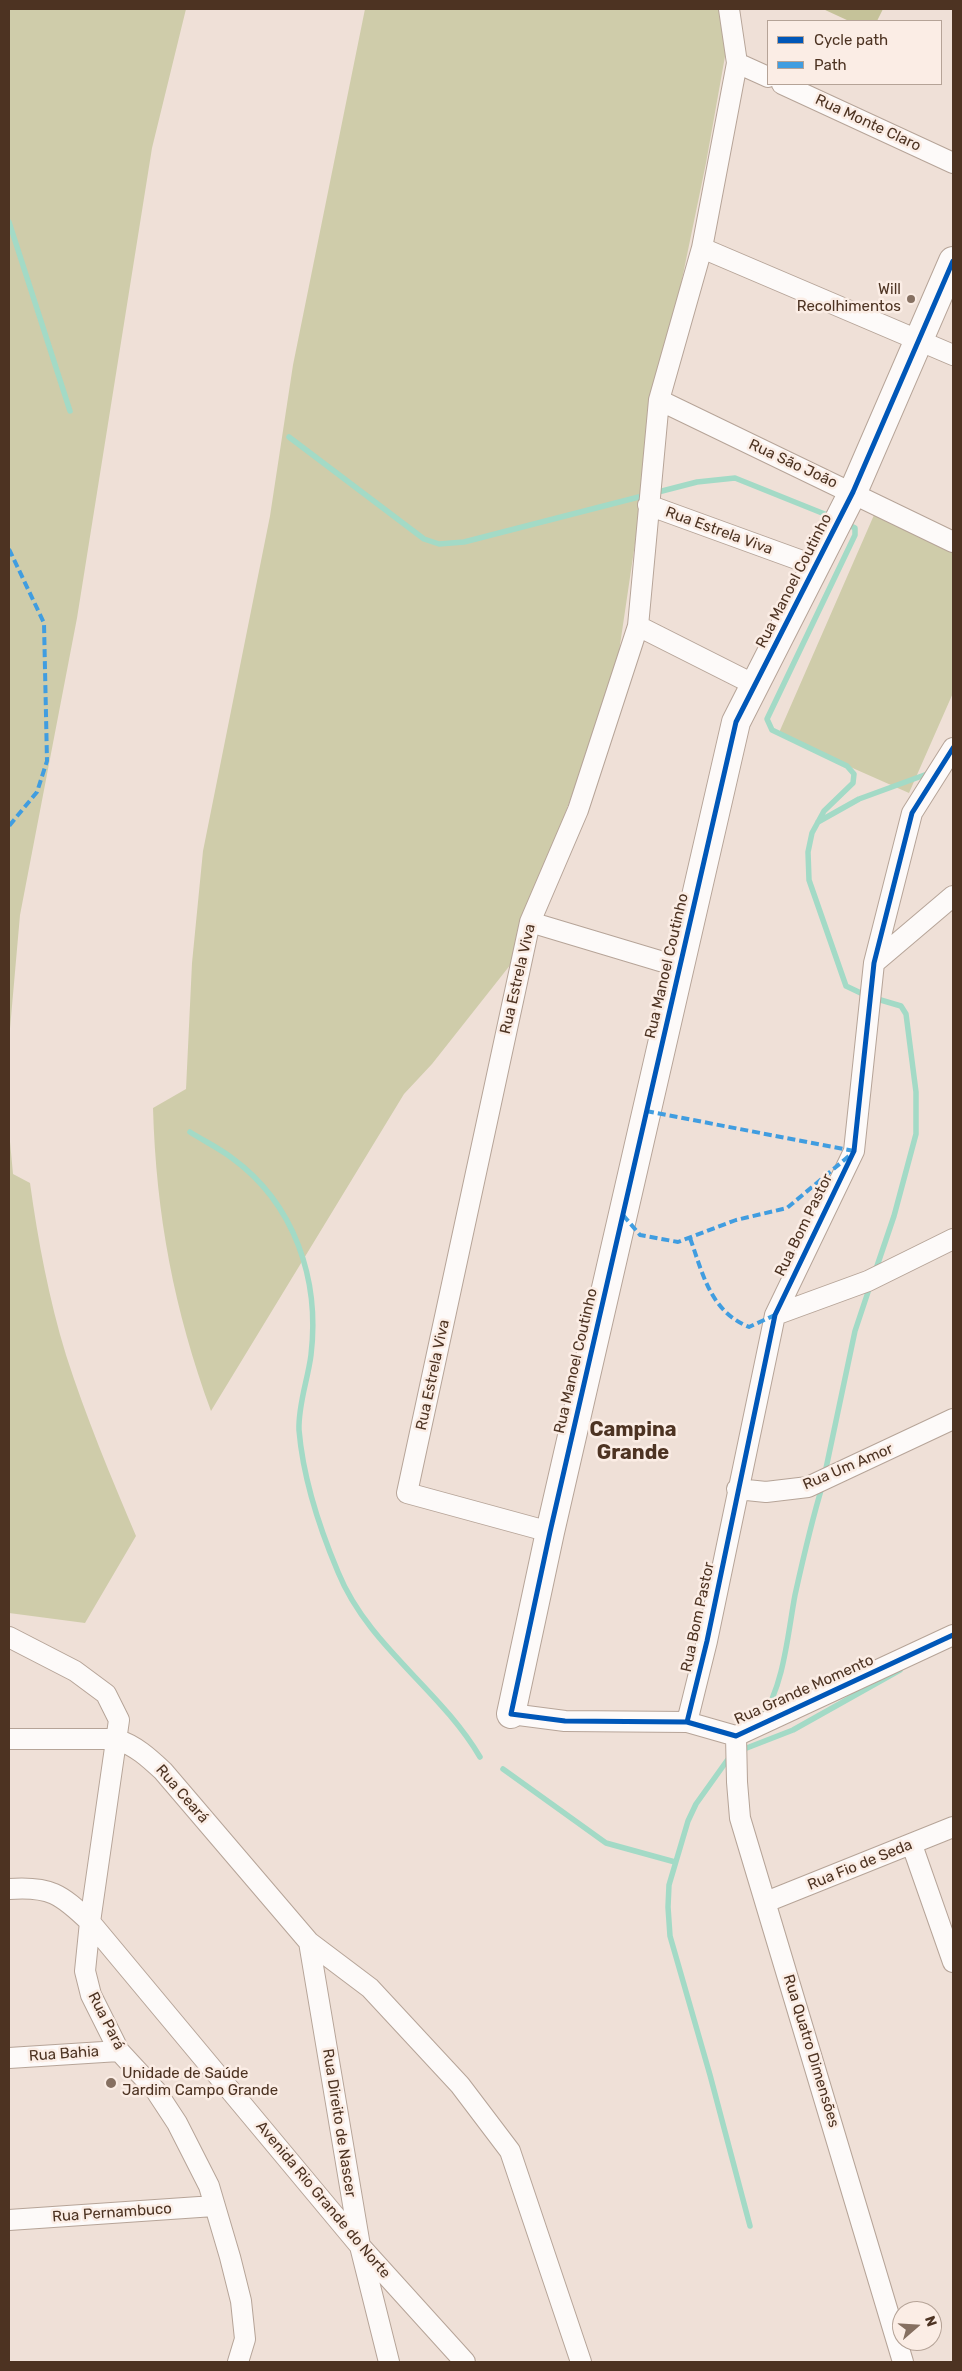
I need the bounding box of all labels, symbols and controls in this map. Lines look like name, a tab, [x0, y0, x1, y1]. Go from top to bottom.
legend	[767, 20, 942, 85]
text: Cycle path	[814, 31, 888, 49]
text: Path	[814, 56, 847, 74]
street label: Rua Monte Claro	[812, 91, 924, 155]
place label: Will Recolhimentos	[797, 281, 901, 316]
marker: Will Recolhimentos	[905, 293, 917, 305]
street label: Rua São João	[746, 436, 840, 492]
street label: Rua Estrela Viva	[663, 503, 775, 559]
street label: Rua Manoel Coutinho	[752, 511, 836, 651]
street label: Rua Manoel Coutinho	[642, 892, 692, 1040]
street label: Rua Estrela Viva	[497, 922, 539, 1036]
street label: Rua Bom Pastor	[771, 1171, 837, 1279]
street label: Rua Manoel Coutinho	[551, 1287, 601, 1435]
street label: Rua Estrela Viva	[412, 1318, 454, 1432]
district label: Campina Grande	[589, 1418, 677, 1465]
street label: Rua Um Amor	[800, 1440, 896, 1494]
street label: Rua Bom Pastor	[678, 1560, 718, 1674]
street label: Rua Grande Momento	[732, 1651, 876, 1729]
street label: Rua Ceará	[152, 1761, 212, 1827]
street label: Rua Fio de Seda	[805, 1836, 915, 1894]
street label: Rua Quatro Dimensões	[779, 1972, 843, 2130]
street label: Rua Pará	[84, 1989, 128, 2053]
street label: Rua Bahia	[28, 2043, 100, 2065]
street label: Rua Direito de Nascer	[318, 2047, 360, 2199]
place label: Unidade de Saúde Jardim Campo Grande	[122, 2065, 278, 2100]
marker: Unidade de Saúde Jardim Campo Grande	[104, 2076, 118, 2090]
street label: Avenida Rio Grande do Norte	[252, 2118, 394, 2282]
street label: Rua Pernambuco	[52, 2200, 172, 2226]
north arrow	[892, 2301, 942, 2351]
text: N	[921, 2314, 940, 2329]

